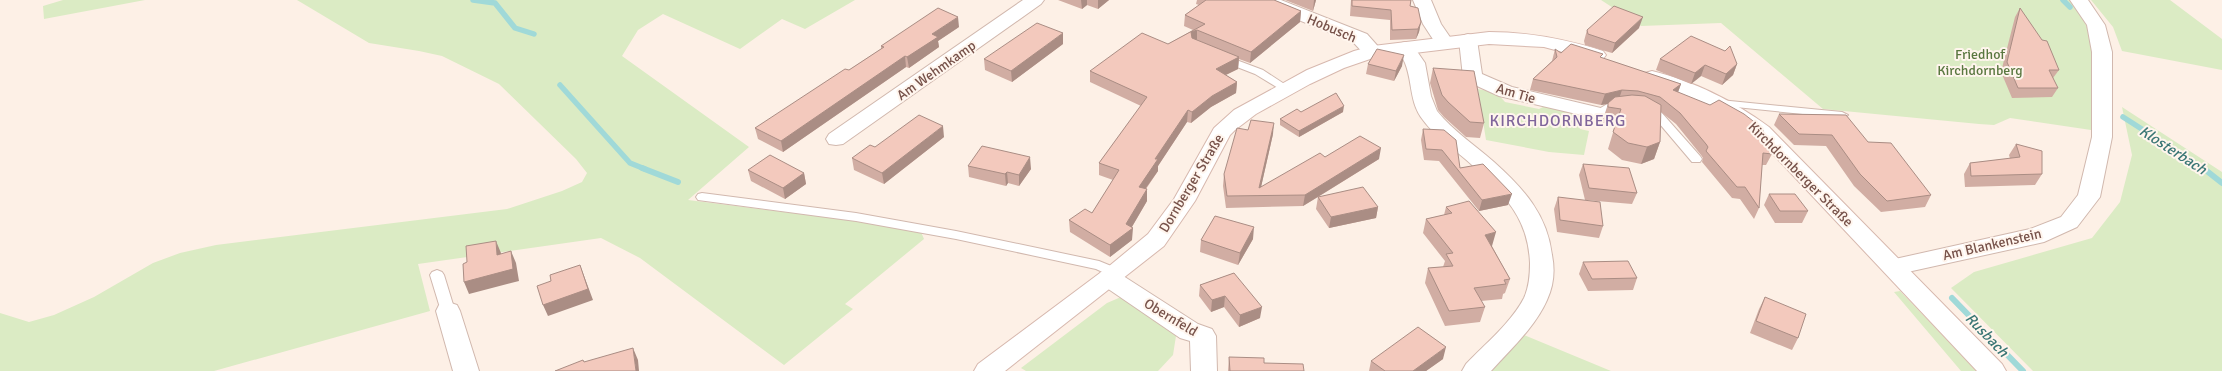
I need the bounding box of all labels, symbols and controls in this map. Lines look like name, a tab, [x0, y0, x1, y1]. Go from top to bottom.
street label: Hobusch	[1304, 10, 1359, 46]
street label: Am Wehmkamp	[893, 37, 979, 104]
park label: Friedhof Kirchdornberg	[1937, 46, 2023, 79]
street label: Am Tie	[1494, 80, 1538, 107]
district label: KIRCHDORNBERG	[1490, 111, 1626, 131]
street label: Kirchdornberger Straße	[1745, 118, 1857, 230]
water label: Klosterbach	[2136, 122, 2211, 179]
street label: Dornberger Straße	[1155, 131, 1228, 236]
street label: Am Blankenstein	[1941, 225, 2043, 264]
street label: Obernfeld	[1141, 295, 1201, 340]
water label: Rusbach	[1962, 309, 2013, 361]

